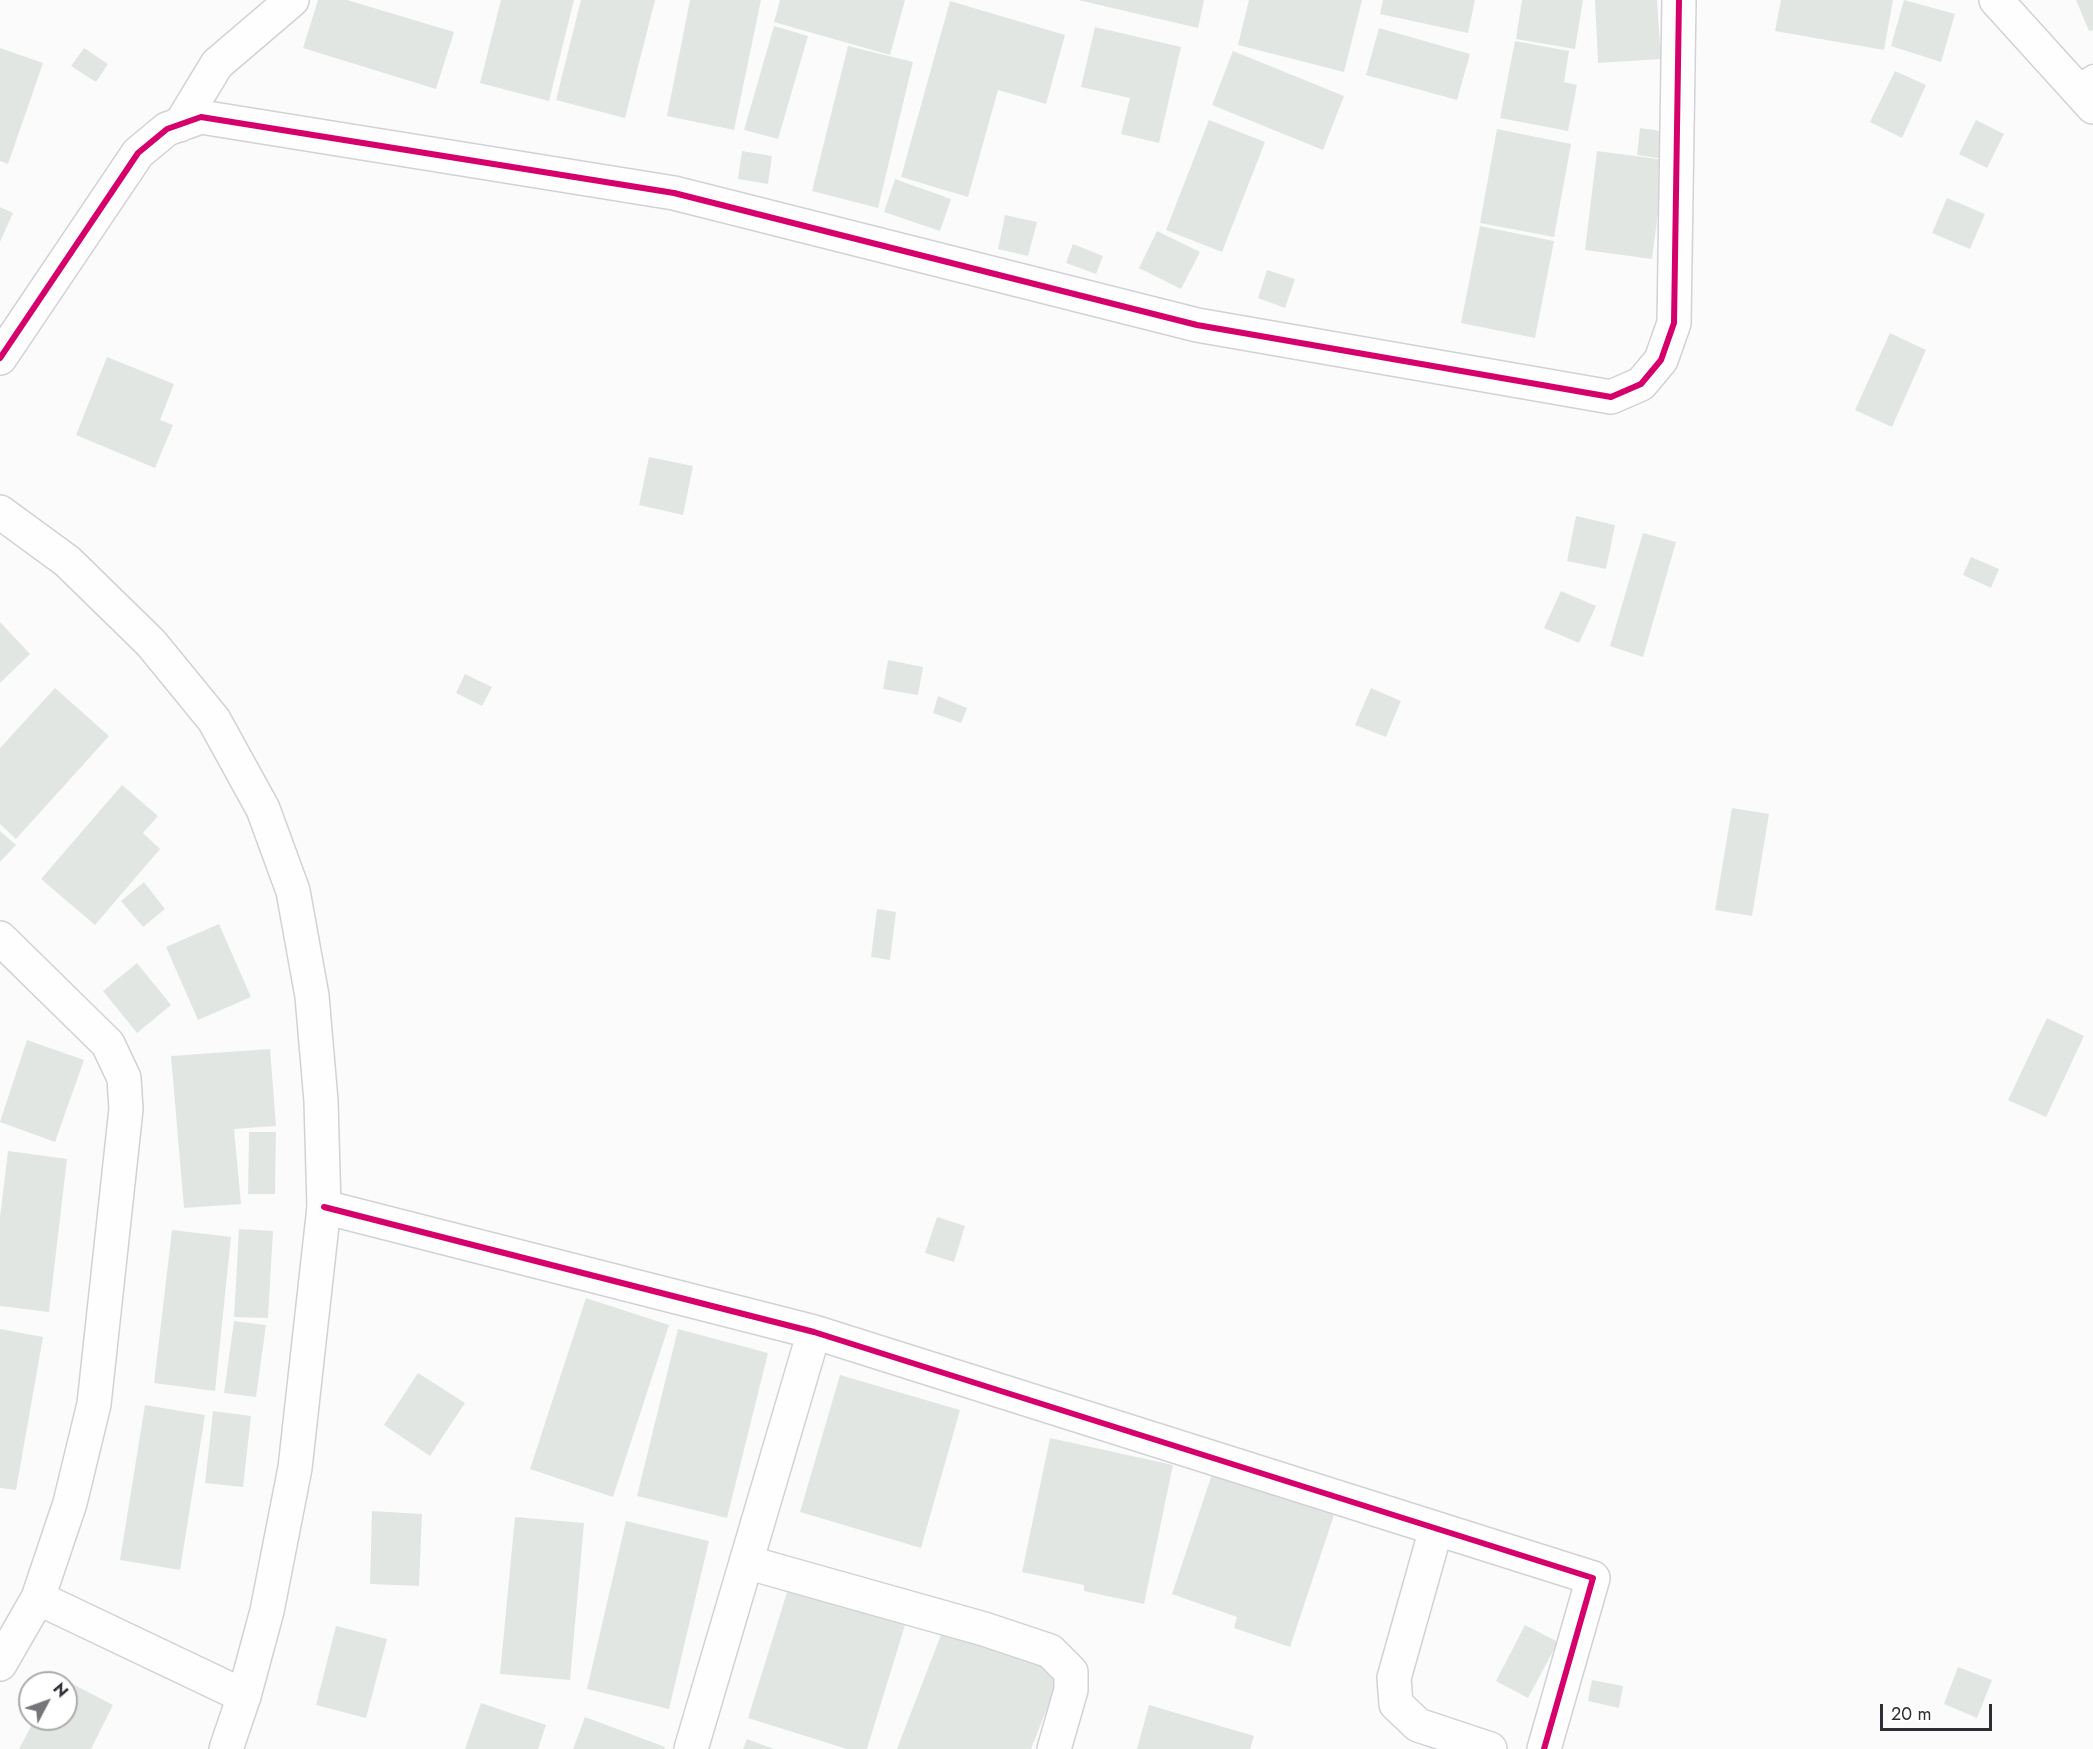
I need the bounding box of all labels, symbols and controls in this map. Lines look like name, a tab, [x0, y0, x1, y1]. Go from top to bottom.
north arrow	[18, 1671, 78, 1731]
text: N	[48, 1678, 73, 1703]
scale bar	[1883, 1692, 1996, 1730]
text: 20 m	[1891, 1701, 1931, 1727]

